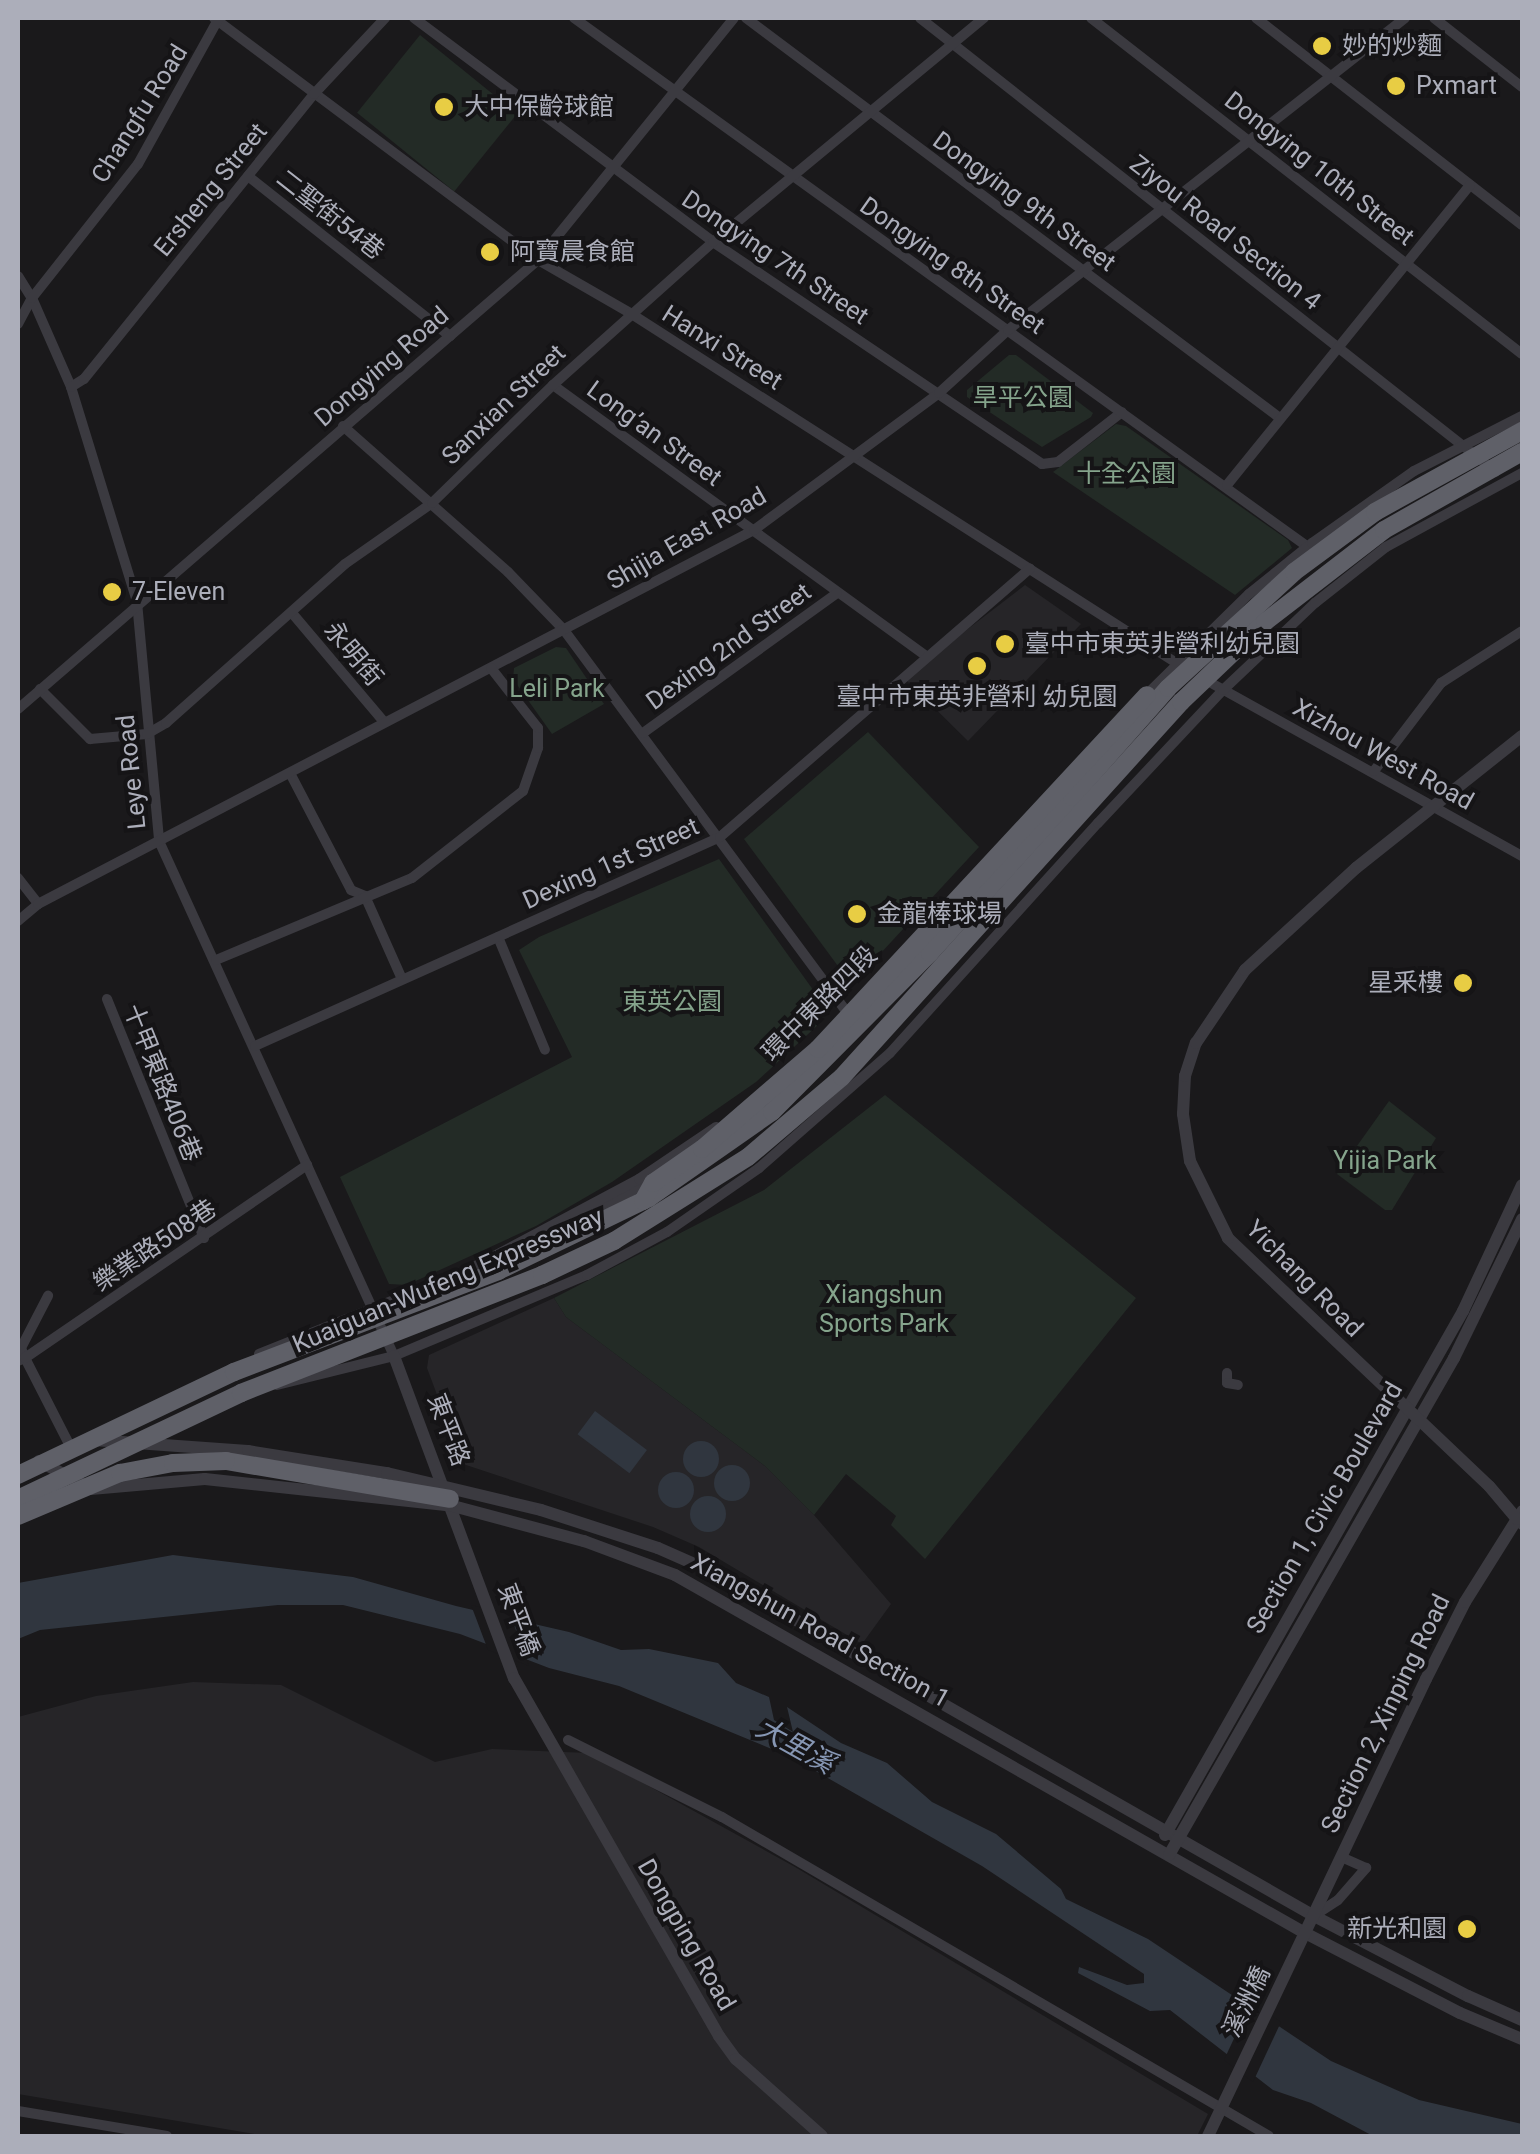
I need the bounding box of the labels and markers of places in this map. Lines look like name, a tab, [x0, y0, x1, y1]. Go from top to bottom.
place label: 妙的炒麵	[1342, 31, 1442, 61]
marker: 妙的炒麵	[1311, 35, 1333, 57]
place label: Pxmart	[1416, 71, 1497, 101]
marker: Pxmart	[1385, 75, 1407, 97]
place label: 大中保齡球館	[464, 92, 614, 122]
marker: 大中保齡球館	[433, 96, 455, 118]
place label: 阿寶晨食館	[510, 237, 635, 267]
marker: 阿寶晨食館	[479, 241, 501, 263]
place label: 7-Eleven	[132, 577, 225, 607]
marker: 7-Eleven	[101, 581, 123, 603]
place label: 臺中市東英非營利幼兒園	[1025, 629, 1300, 659]
marker: 臺中市東英非營利幼兒園	[994, 633, 1016, 655]
marker: 臺中市東英非營利 幼兒園	[966, 655, 988, 677]
place label: 臺中市東英非營利 幼兒園	[836, 682, 1118, 712]
place label: 金龍棒球場	[877, 899, 1002, 929]
marker: 金龍棒球場	[846, 903, 868, 925]
place label: 星釆樓	[1368, 968, 1443, 998]
marker: 星釆樓	[1452, 972, 1474, 994]
place label: 新光和園	[1347, 1914, 1447, 1944]
marker: 新光和園	[1456, 1918, 1478, 1940]

